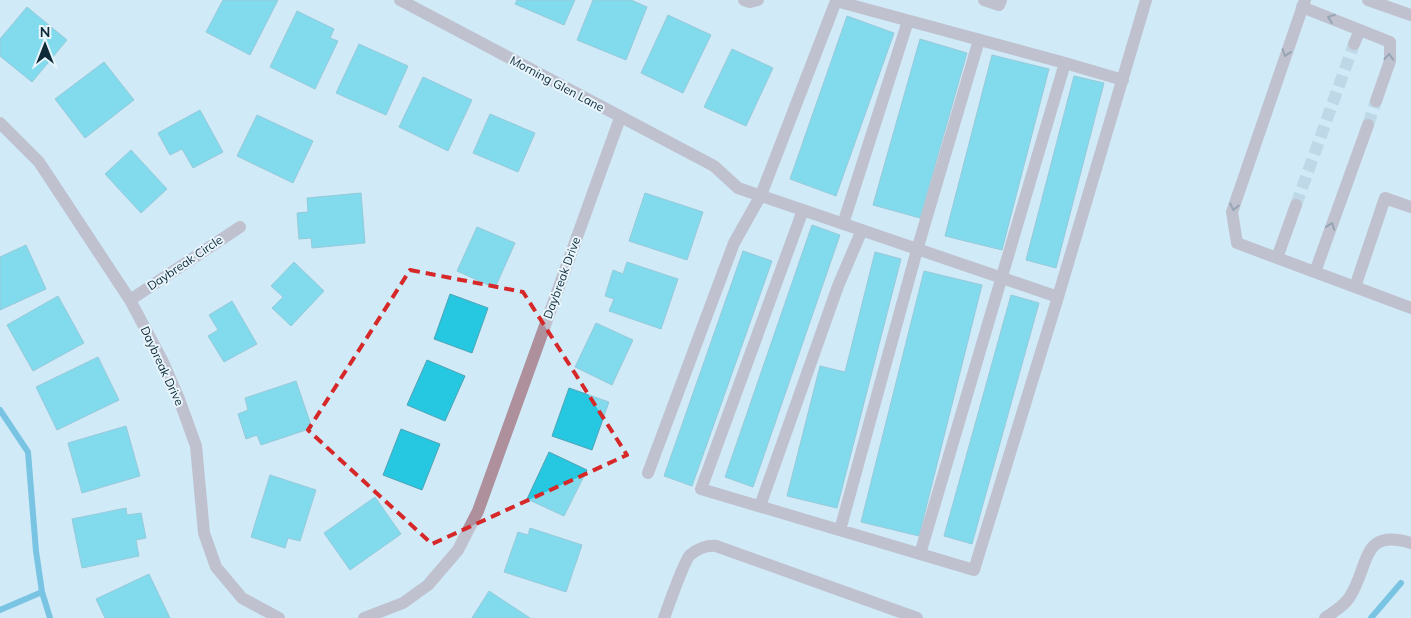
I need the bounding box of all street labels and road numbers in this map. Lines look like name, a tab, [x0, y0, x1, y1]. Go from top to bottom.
street label: Morning Glen Lane	[508, 52, 607, 115]
street label: Daybreak Circle	[144, 232, 225, 293]
street label: Daybreak Drive	[540, 235, 583, 321]
street label: Daybreak Drive	[137, 324, 187, 408]

